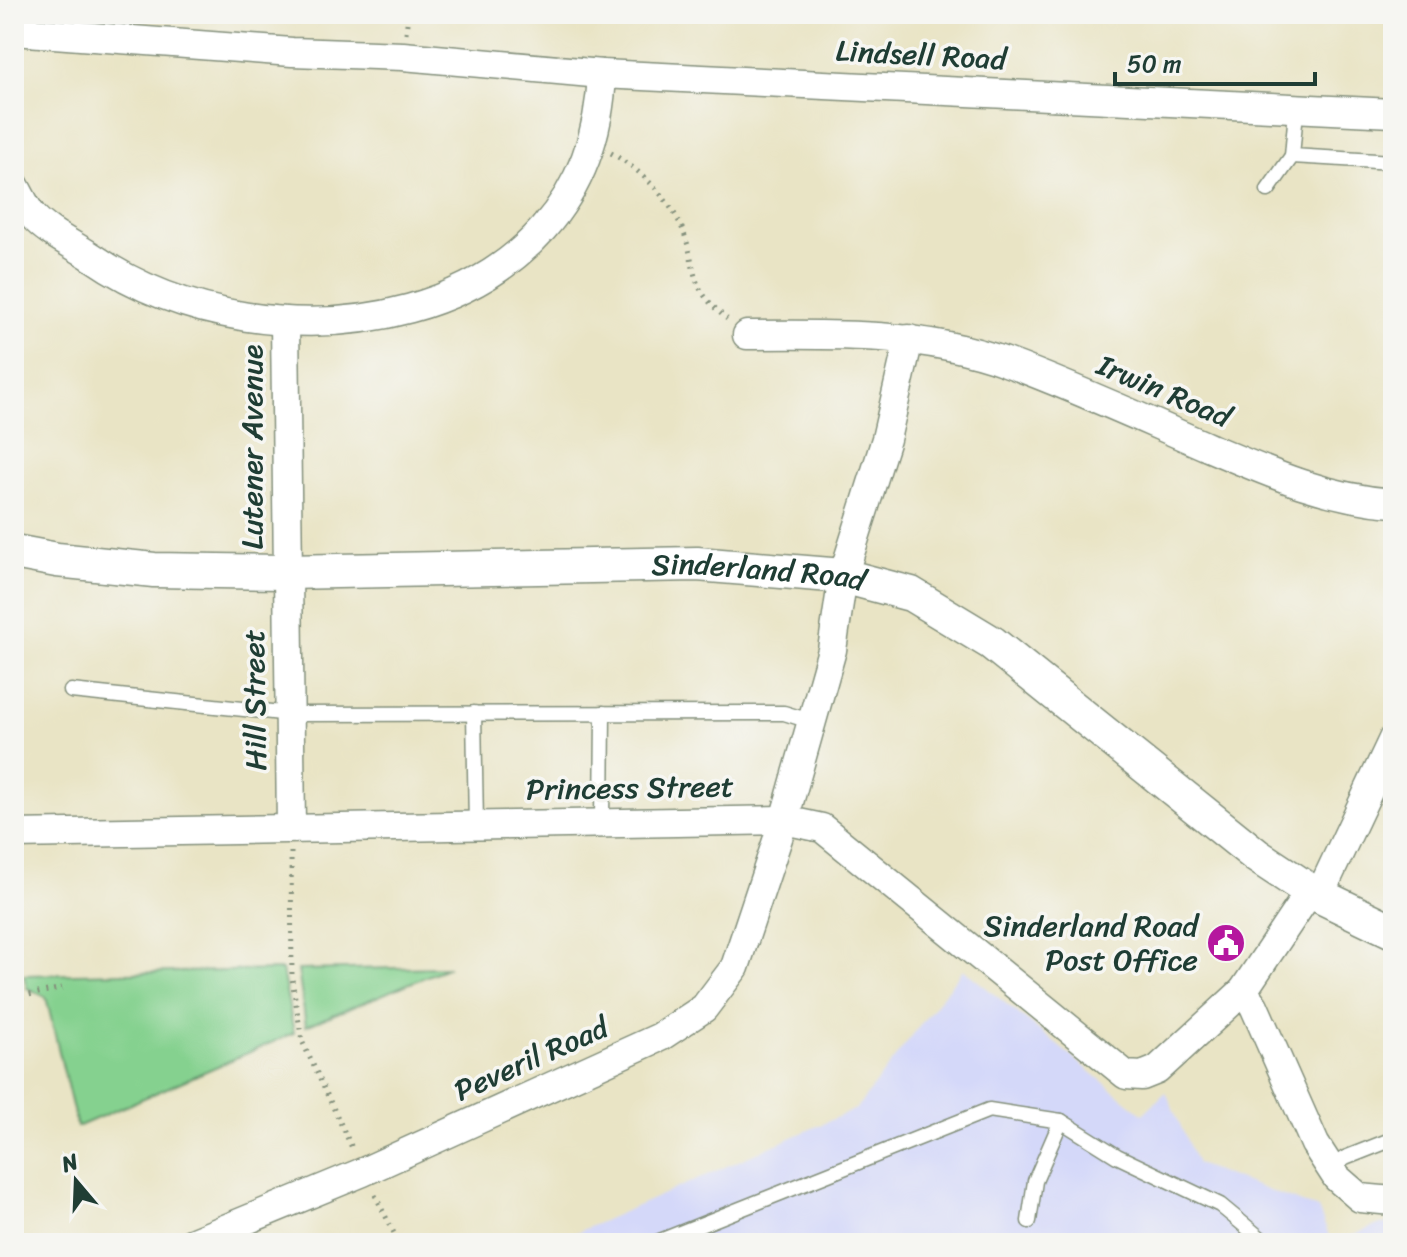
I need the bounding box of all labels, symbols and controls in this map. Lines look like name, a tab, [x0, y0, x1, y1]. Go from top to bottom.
street label: Lindsell Road	[834, 24, 1010, 87]
scale bar	[1115, 36, 1315, 86]
text: 50 m	[1127, 43, 1182, 85]
street label: Irwin Road	[1087, 338, 1242, 444]
street label: Lutener Avenue	[225, 345, 279, 549]
street label: Sinderland Road	[651, 537, 874, 608]
street label: Hill Street	[227, 629, 283, 771]
street label: Princess Street	[526, 759, 734, 817]
place label: Sinderland Road Post Office	[983, 899, 1200, 987]
public building icon: Sinderland Road Post Office	[1205, 922, 1247, 964]
street label: Peveril Road	[445, 1000, 619, 1117]
north arrow	[36, 1141, 116, 1221]
text: N	[55, 1141, 84, 1184]

